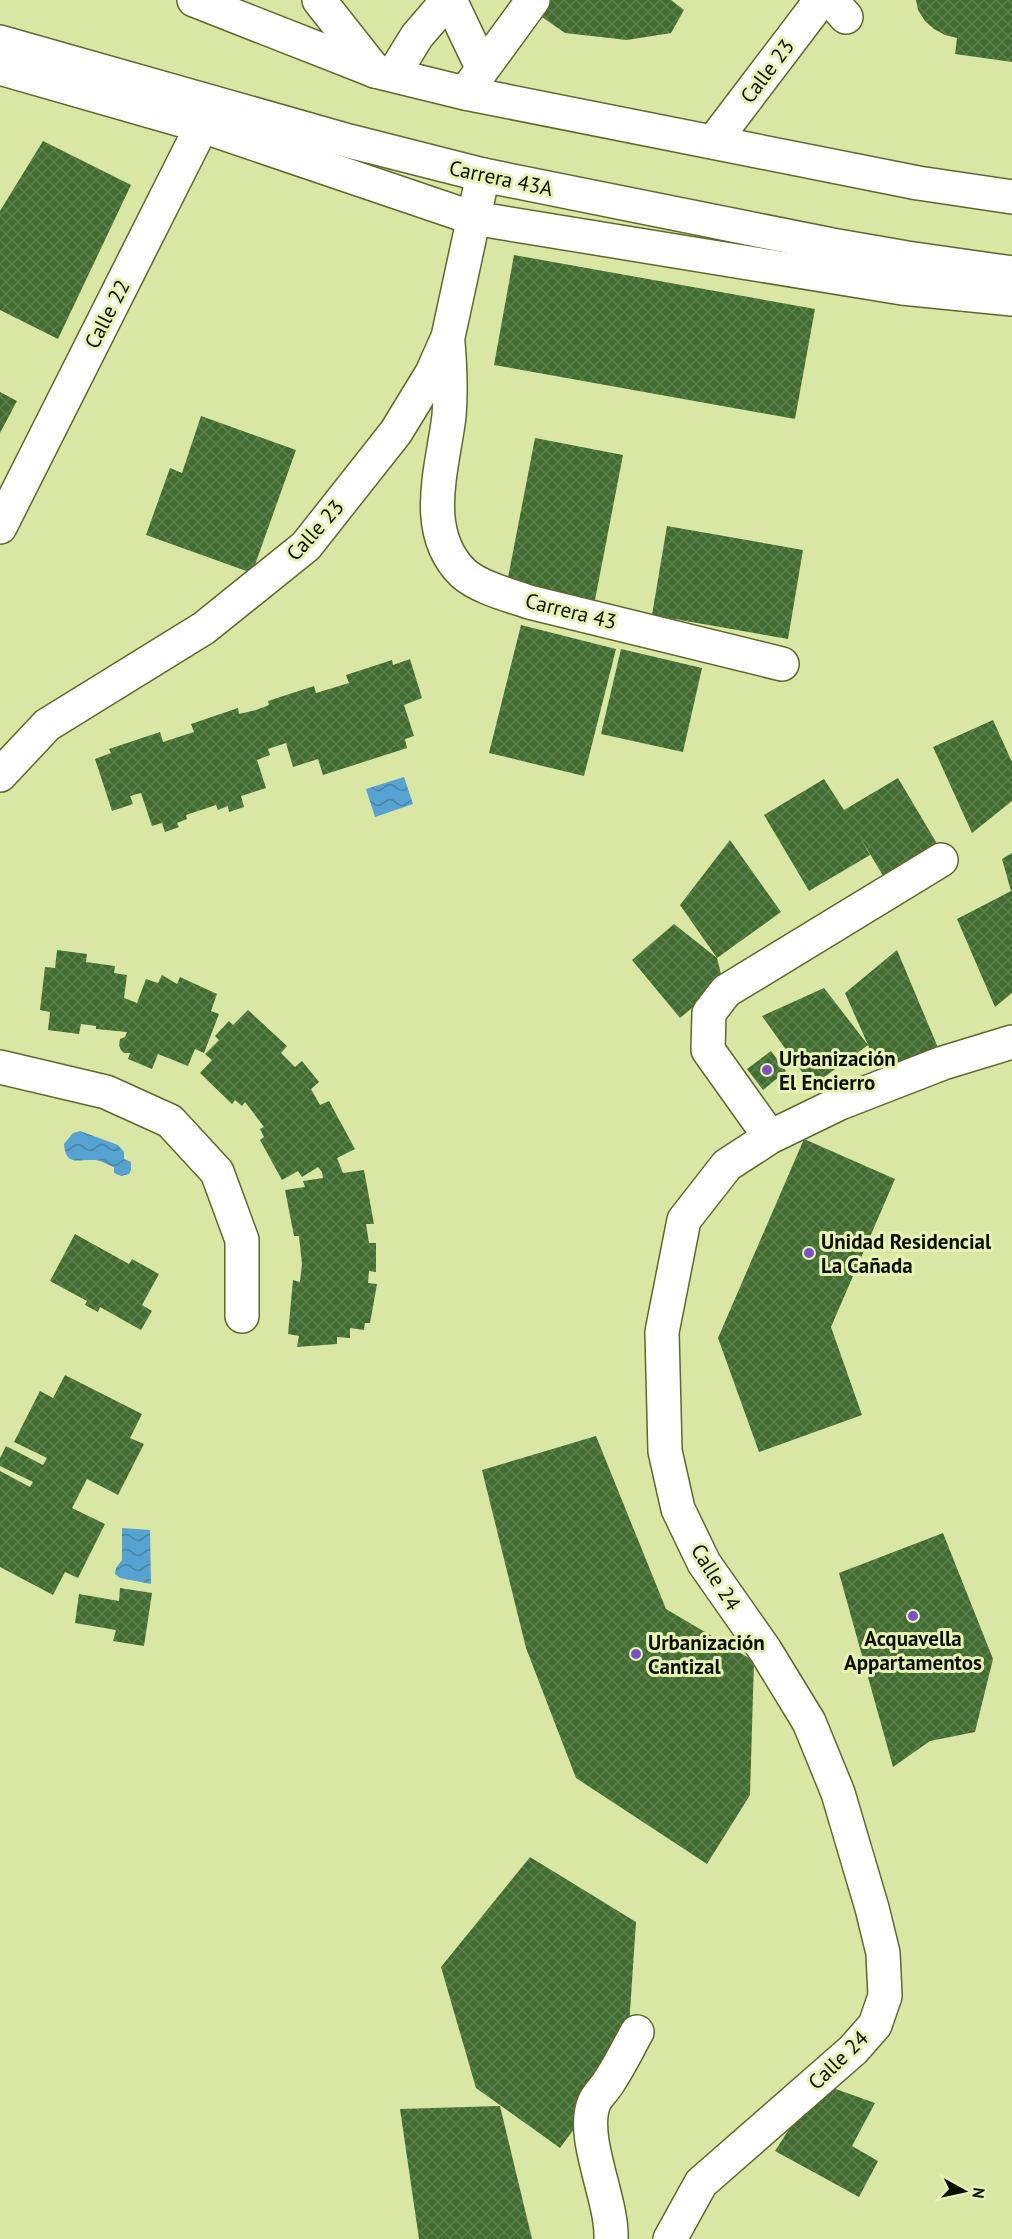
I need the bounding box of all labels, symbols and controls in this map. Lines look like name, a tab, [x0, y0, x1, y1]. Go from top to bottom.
street label: Calle 23	[734, 34, 800, 108]
street label: Carrera 43A	[447, 154, 556, 202]
street label: Calle 22	[78, 275, 136, 353]
street label: Calle 23	[280, 494, 350, 566]
street label: Carrera 43	[523, 587, 619, 635]
place label: Urbanización El Encierro	[779, 1045, 896, 1096]
marker: Urbanización El Encierro	[760, 1063, 774, 1077]
place label: Unidad Residencial La Cañada	[821, 1228, 992, 1279]
marker: Unidad Residencial La Cañada	[802, 1246, 816, 1260]
street label: Calle 24	[685, 1539, 747, 1615]
marker: Acquavella Appartamentos	[906, 1609, 920, 1623]
place label: Acquavella Appartamentos	[844, 1625, 982, 1676]
place label: Urbanización Cantizal	[648, 1629, 765, 1680]
marker: Urbanización Cantizal	[629, 1647, 643, 1661]
street label: Calle 24	[802, 2025, 874, 2095]
north arrow	[934, 2161, 994, 2221]
text: N	[968, 2186, 989, 2200]

